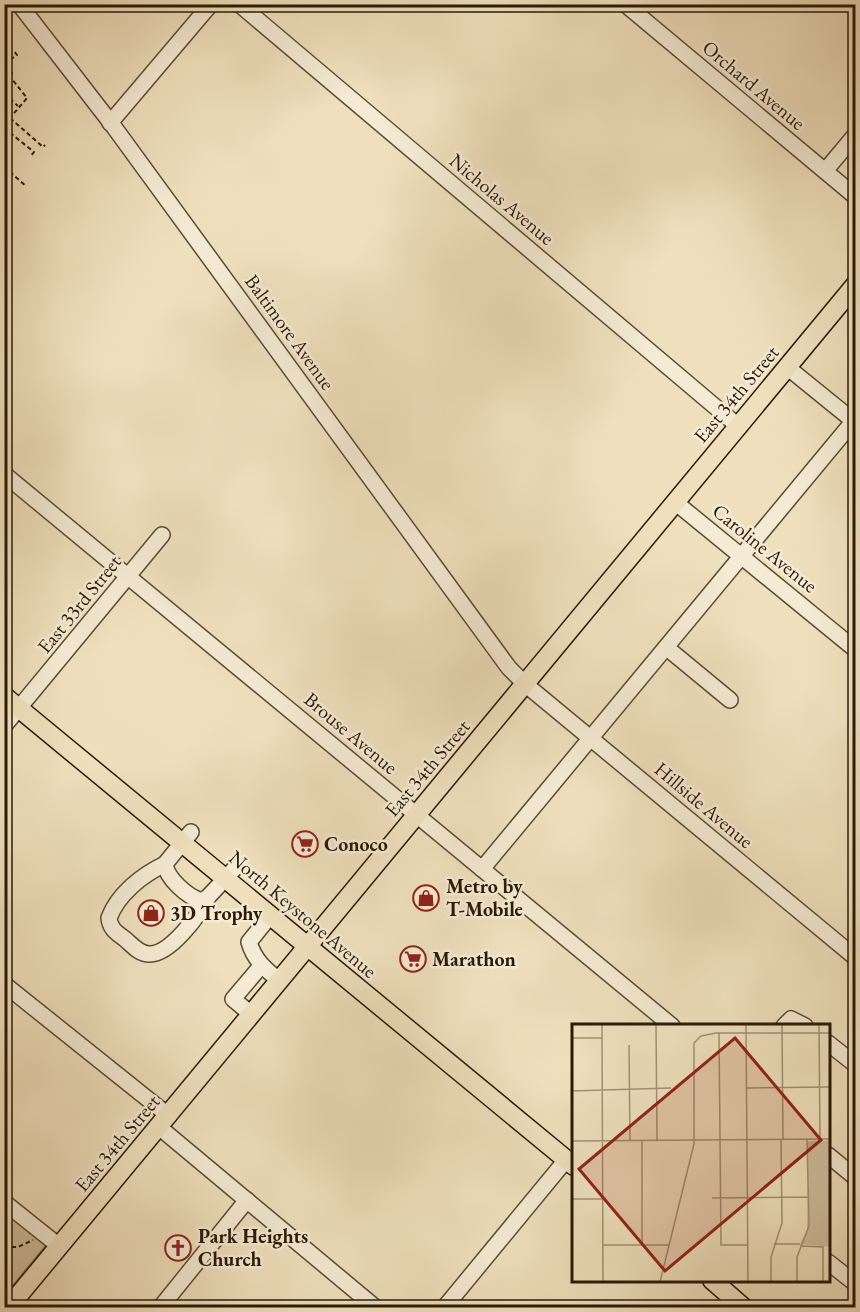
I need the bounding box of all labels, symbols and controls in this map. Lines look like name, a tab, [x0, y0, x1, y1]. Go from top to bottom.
street label: Orchard Avenue	[697, 34, 811, 136]
street label: Nicholas Avenue	[444, 147, 560, 251]
street label: Baltimore Avenue	[239, 269, 341, 395]
street label: East 34th Street	[688, 339, 785, 448]
street label: Caroline Avenue	[707, 498, 823, 598]
street label: East 33rd Street	[31, 549, 127, 659]
street label: Brouse Avenue	[299, 686, 403, 780]
street label: East 34th Street	[379, 713, 476, 822]
street label: Hillside Avenue	[649, 756, 759, 854]
supermarket icon: Conoco	[290, 829, 320, 859]
place label: Conoco	[324, 831, 388, 857]
street label: North Keystone Avenue	[224, 844, 383, 984]
place label: Metro by T-Mobile	[446, 873, 523, 922]
shop icon: Metro by T-Mobile	[411, 883, 441, 913]
shop icon: 3D Trophy	[136, 898, 166, 928]
place label: 3D Trophy	[170, 900, 263, 926]
supermarket icon: Marathon	[398, 944, 428, 974]
place label: Marathon	[432, 946, 516, 972]
inset map	[572, 1024, 830, 1282]
street label: East 34th Street	[69, 1088, 166, 1197]
place label: Park Heights Church	[198, 1223, 308, 1272]
church icon: Park Heights Church	[163, 1233, 193, 1263]

